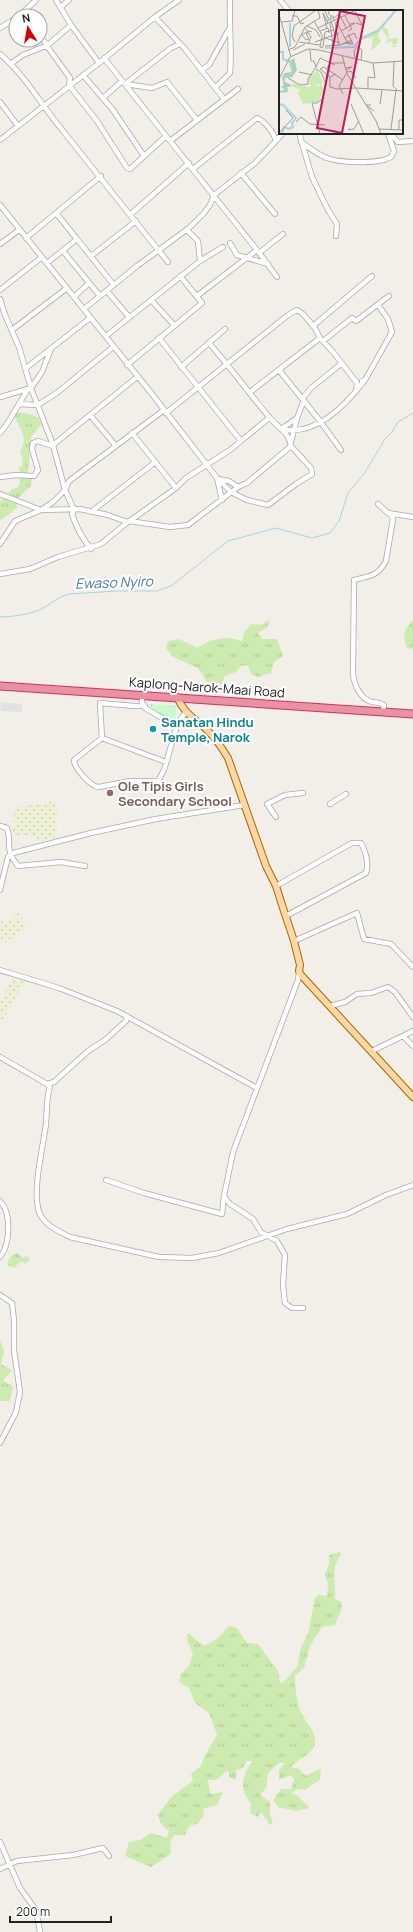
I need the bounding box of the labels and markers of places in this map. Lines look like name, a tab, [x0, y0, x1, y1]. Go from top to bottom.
place label: Sanatan Hindu Temple, Narok	[161, 713, 254, 746]
marker: Sanatan Hindu Temple, Narok	[148, 724, 158, 734]
place label: Ole Tipis Girls Secondary School	[118, 777, 232, 810]
marker: Ole Tipis Girls Secondary School	[105, 788, 115, 798]

